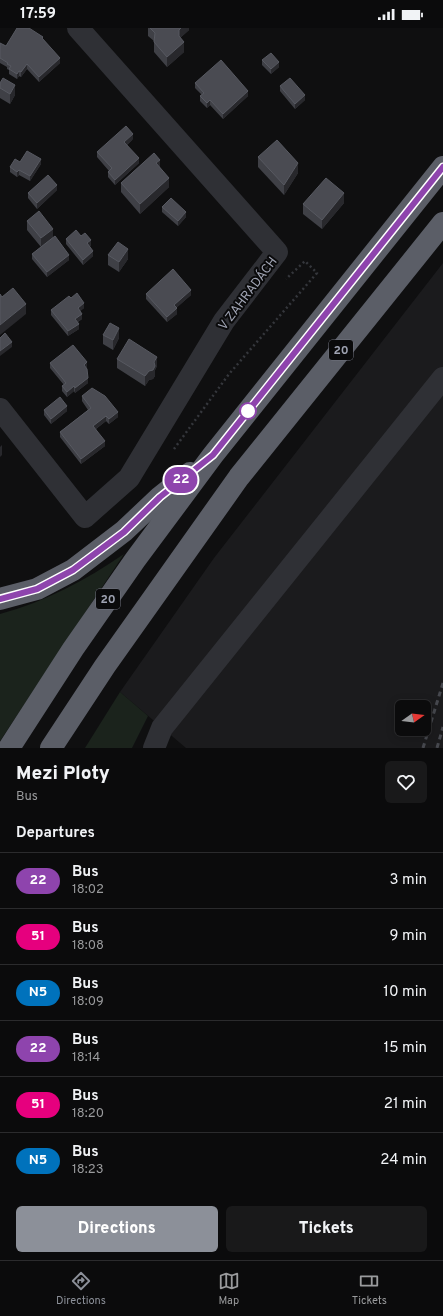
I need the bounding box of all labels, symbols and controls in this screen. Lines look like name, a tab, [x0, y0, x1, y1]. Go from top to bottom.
text: 17:59	[20, 5, 56, 24]
street label: V ZAHRADÁCH	[214, 253, 281, 334]
road number: 20	[329, 340, 353, 360]
unlabelled marker	[239, 402, 257, 420]
line badge: 22	[163, 467, 199, 493]
text: 22	[172, 471, 190, 488]
road number: 20	[96, 589, 120, 609]
north arrow	[395, 700, 431, 736]
map controls	[395, 700, 431, 736]
button: heart	[385, 761, 427, 803]
text: Mezi Ploty	[16, 762, 110, 786]
text: Bus	[16, 789, 38, 805]
text: Departures	[16, 824, 95, 843]
text: Bus	[72, 863, 99, 882]
text: 3 min	[389, 871, 427, 890]
text: 22	[29, 872, 47, 889]
text: 18:02	[72, 882, 104, 898]
text: Bus	[72, 919, 99, 938]
text: 9 min	[390, 927, 427, 946]
text: 51	[31, 928, 45, 945]
text: 18:08	[72, 938, 104, 954]
text: Bus	[72, 975, 99, 994]
text: 10 min	[383, 983, 427, 1002]
text: N5	[29, 984, 47, 1001]
text: 18:09	[72, 994, 104, 1010]
text: Bus	[72, 1031, 99, 1050]
text: 15 min	[384, 1039, 427, 1058]
text: 22	[29, 1040, 47, 1057]
text: 18:14	[72, 1050, 100, 1066]
text: Bus	[72, 1087, 99, 1106]
text: 21 min	[384, 1095, 427, 1114]
text: 51	[31, 1096, 45, 1113]
text: 18:20	[72, 1106, 104, 1122]
text: Bus	[72, 1143, 99, 1162]
text: 24 min	[380, 1151, 427, 1170]
text: N5	[29, 1152, 47, 1169]
text: 18:23	[72, 1162, 104, 1178]
button: Directions	[16, 1206, 218, 1252]
button: Tickets	[226, 1206, 427, 1252]
tab: Directions	[56, 1270, 106, 1308]
tab: Map	[218, 1270, 240, 1308]
tab: Tickets	[352, 1270, 387, 1308]

